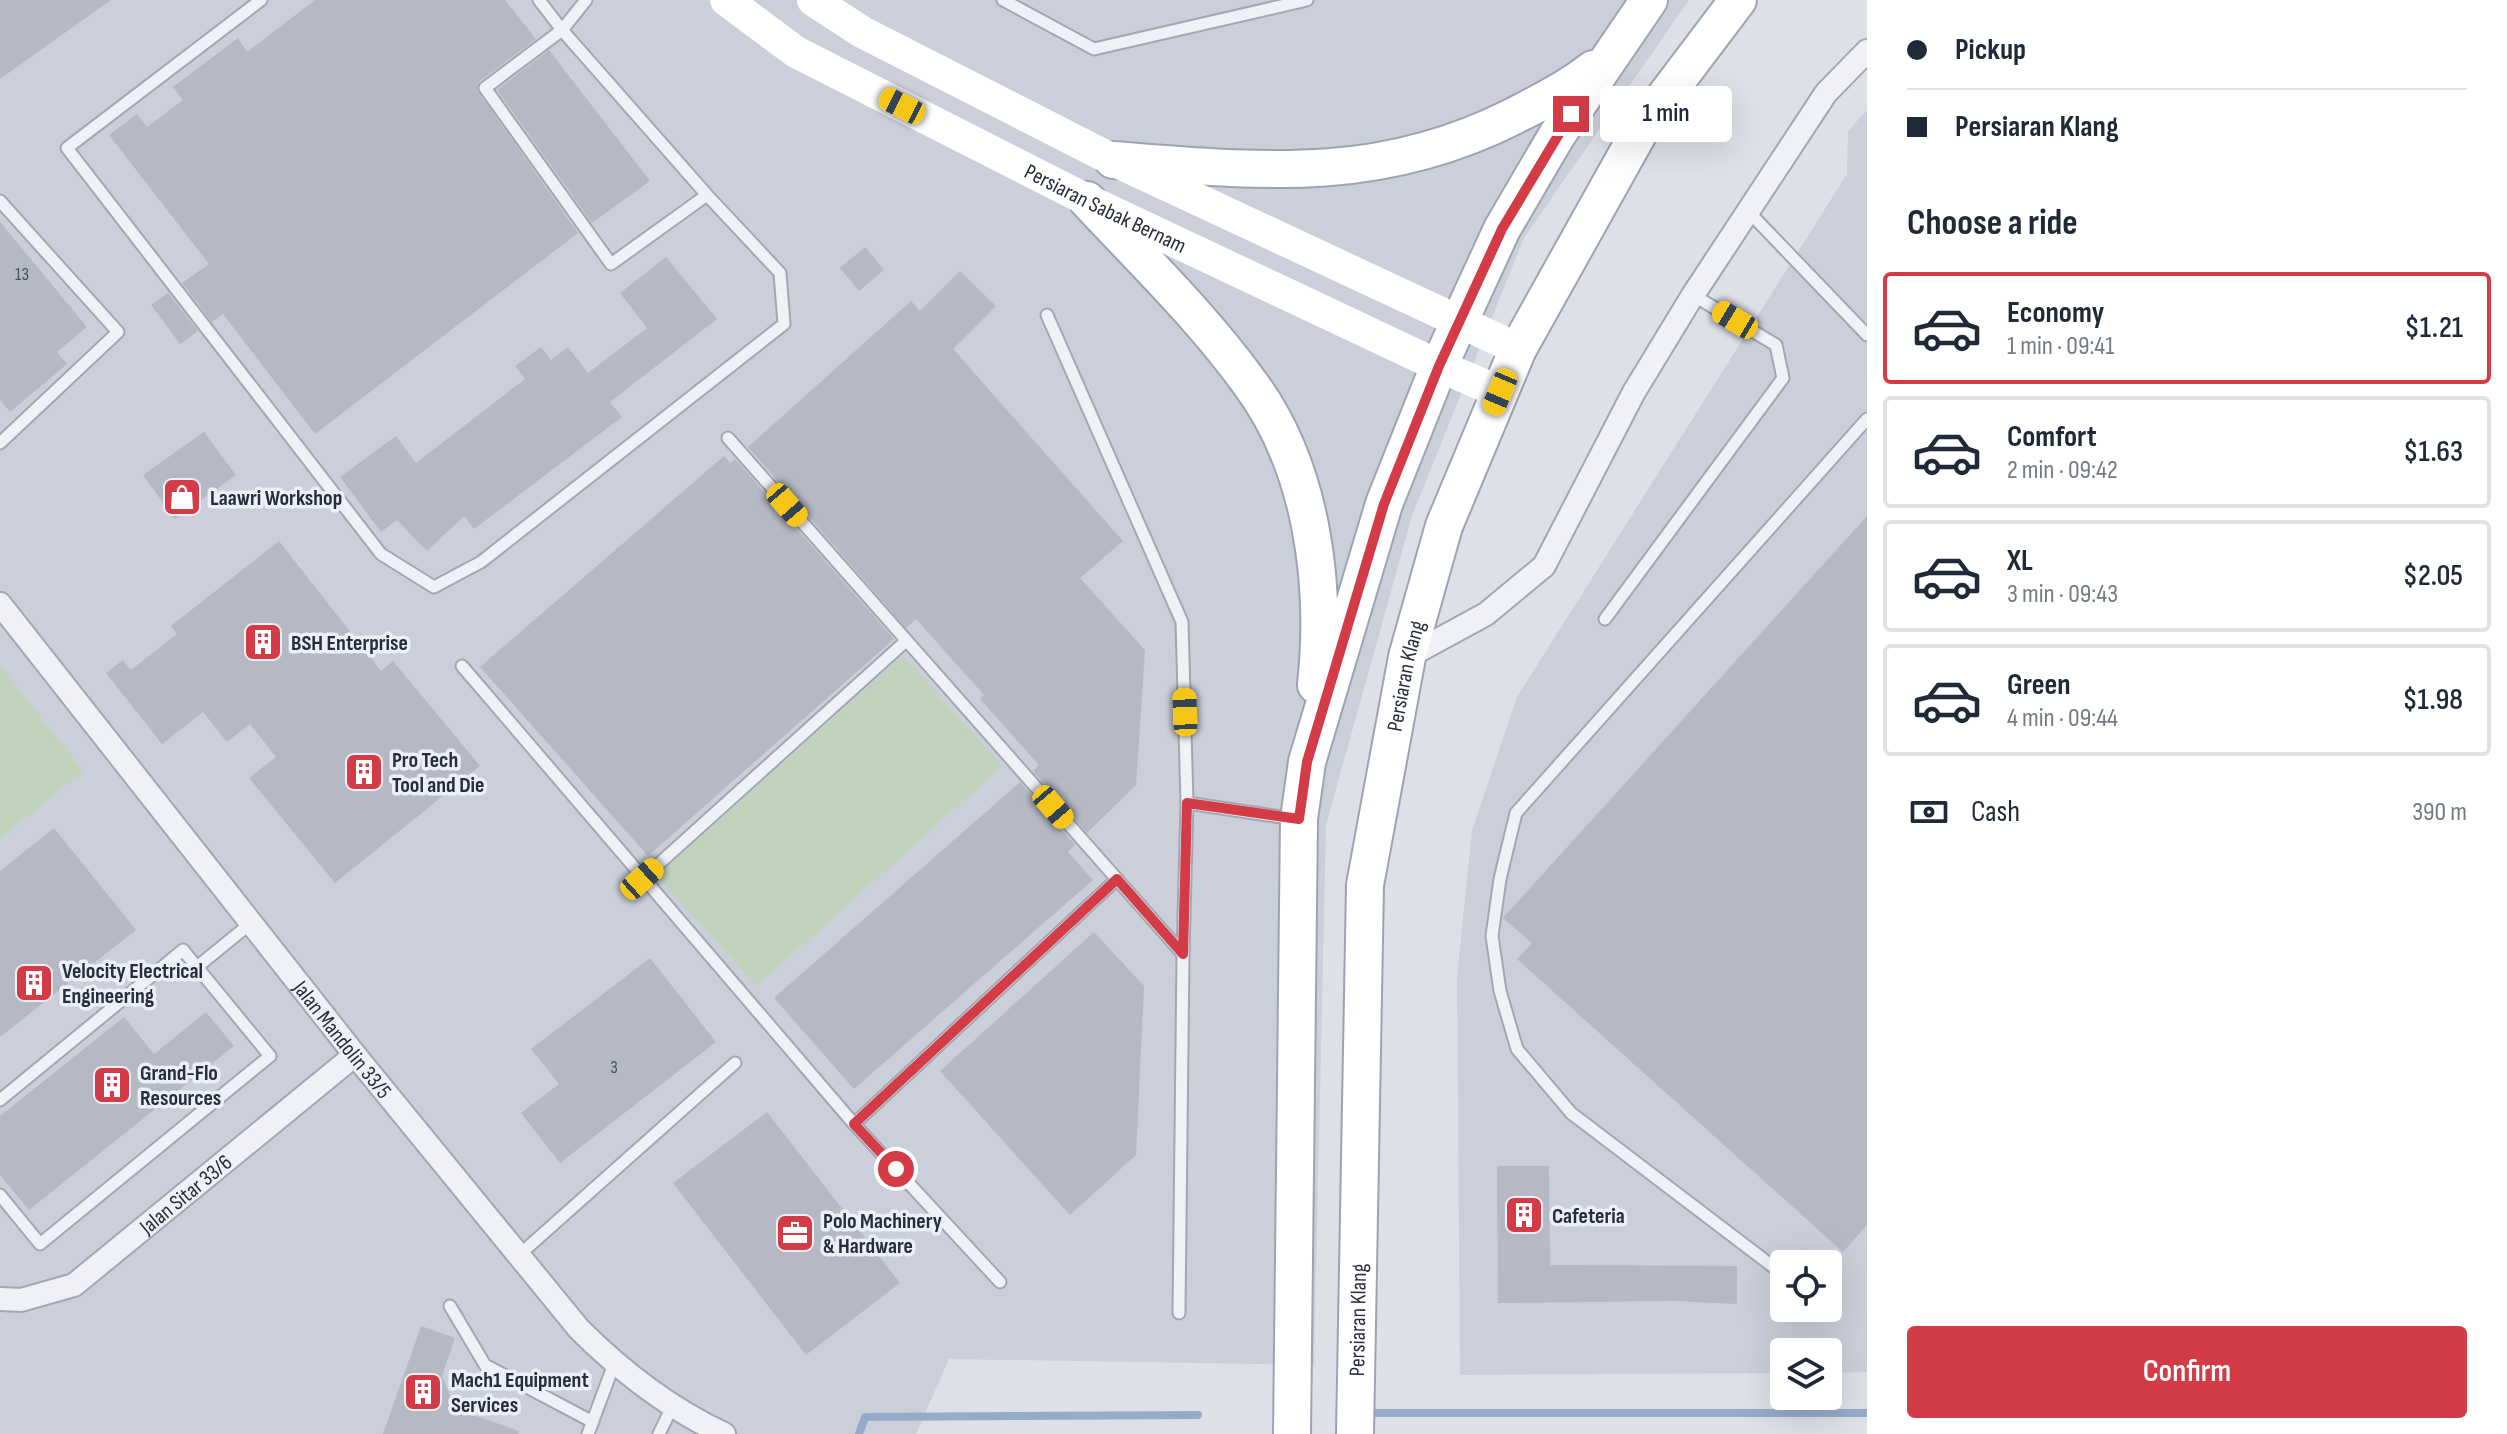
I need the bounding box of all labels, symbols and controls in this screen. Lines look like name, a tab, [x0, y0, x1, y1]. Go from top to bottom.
text: Pickup	[1955, 32, 2026, 68]
car	[875, 84, 929, 128]
callout: 1 min	[1599, 86, 1731, 142]
route end	[1553, 96, 1589, 132]
text: 1 min	[1642, 98, 1690, 129]
text: Persiaran Klang	[1955, 109, 2119, 145]
street label: Persiaran Sabak Bernam	[1020, 159, 1190, 260]
text: Choose a ride	[1907, 202, 2078, 245]
house number: 13	[15, 264, 29, 285]
icon: car	[1911, 292, 1983, 364]
text: Economy	[2007, 295, 2104, 331]
car	[1708, 297, 1762, 343]
text: $1.21	[2405, 310, 2463, 346]
text: 1 min · 09:41	[2007, 331, 2114, 362]
car	[1480, 365, 1520, 419]
icon: car	[1911, 416, 1983, 488]
text: Comfort	[2007, 419, 2097, 455]
text: $1.63	[2403, 434, 2463, 470]
text: 2 min · 09:42	[2007, 455, 2118, 486]
shop icon: Laawri Workshop	[161, 476, 203, 518]
car	[762, 479, 812, 531]
place label: Laawri Workshop	[210, 485, 342, 512]
icon: car	[1911, 540, 1983, 612]
text: XL	[2007, 543, 2033, 579]
text: $2.05	[2403, 558, 2463, 594]
text: 3 min · 09:43	[2007, 579, 2118, 610]
street label: Persiaran Klang	[1382, 617, 1432, 734]
building icon: BSH Enterprise	[242, 621, 284, 663]
place label: BSH Enterprise	[291, 630, 408, 657]
icon: car	[1911, 664, 1983, 736]
text: Green	[2007, 667, 2071, 703]
text: $1.98	[2402, 682, 2463, 718]
car	[1172, 688, 1198, 736]
text: 4 min · 09:44	[2007, 703, 2118, 734]
place label: Pro Tech Tool and Die	[392, 747, 484, 799]
building icon: Pro Tech Tool and Die	[343, 751, 385, 793]
car	[1028, 781, 1078, 833]
icon: cash	[1907, 790, 1951, 834]
text: Cash	[1971, 794, 2020, 830]
text: 390 m	[2412, 797, 2467, 828]
car	[616, 854, 668, 904]
place label: Velocity Electrical Engineering	[62, 958, 203, 1010]
building icon: Velocity Electrical Engineering	[13, 962, 55, 1004]
street label: Jalan Mandolin 33/5	[286, 975, 397, 1105]
house number: 3	[610, 1057, 618, 1078]
place label: Grand-Flo Resources	[140, 1060, 221, 1112]
building icon: Grand-Flo Resources	[91, 1064, 133, 1106]
street label: Jalan Sitar 33/6	[134, 1149, 238, 1241]
route start	[878, 1151, 914, 1187]
building icon: Cafeteria	[1503, 1194, 1545, 1236]
place label: Cafeteria	[1552, 1203, 1625, 1230]
place label: Polo Machinery & Hardware	[823, 1208, 942, 1260]
office icon: Polo Machinery & Hardware	[774, 1212, 816, 1254]
map controls	[1770, 1250, 1842, 1410]
button: locate	[1770, 1250, 1842, 1322]
street label: Persiaran Klang	[1344, 1263, 1373, 1377]
button: Confirm	[1907, 1326, 2467, 1418]
button: layers	[1770, 1338, 1842, 1410]
place label: Mach1 Equipment Services	[451, 1367, 589, 1419]
building icon: Mach1 Equipment Services	[402, 1371, 444, 1413]

